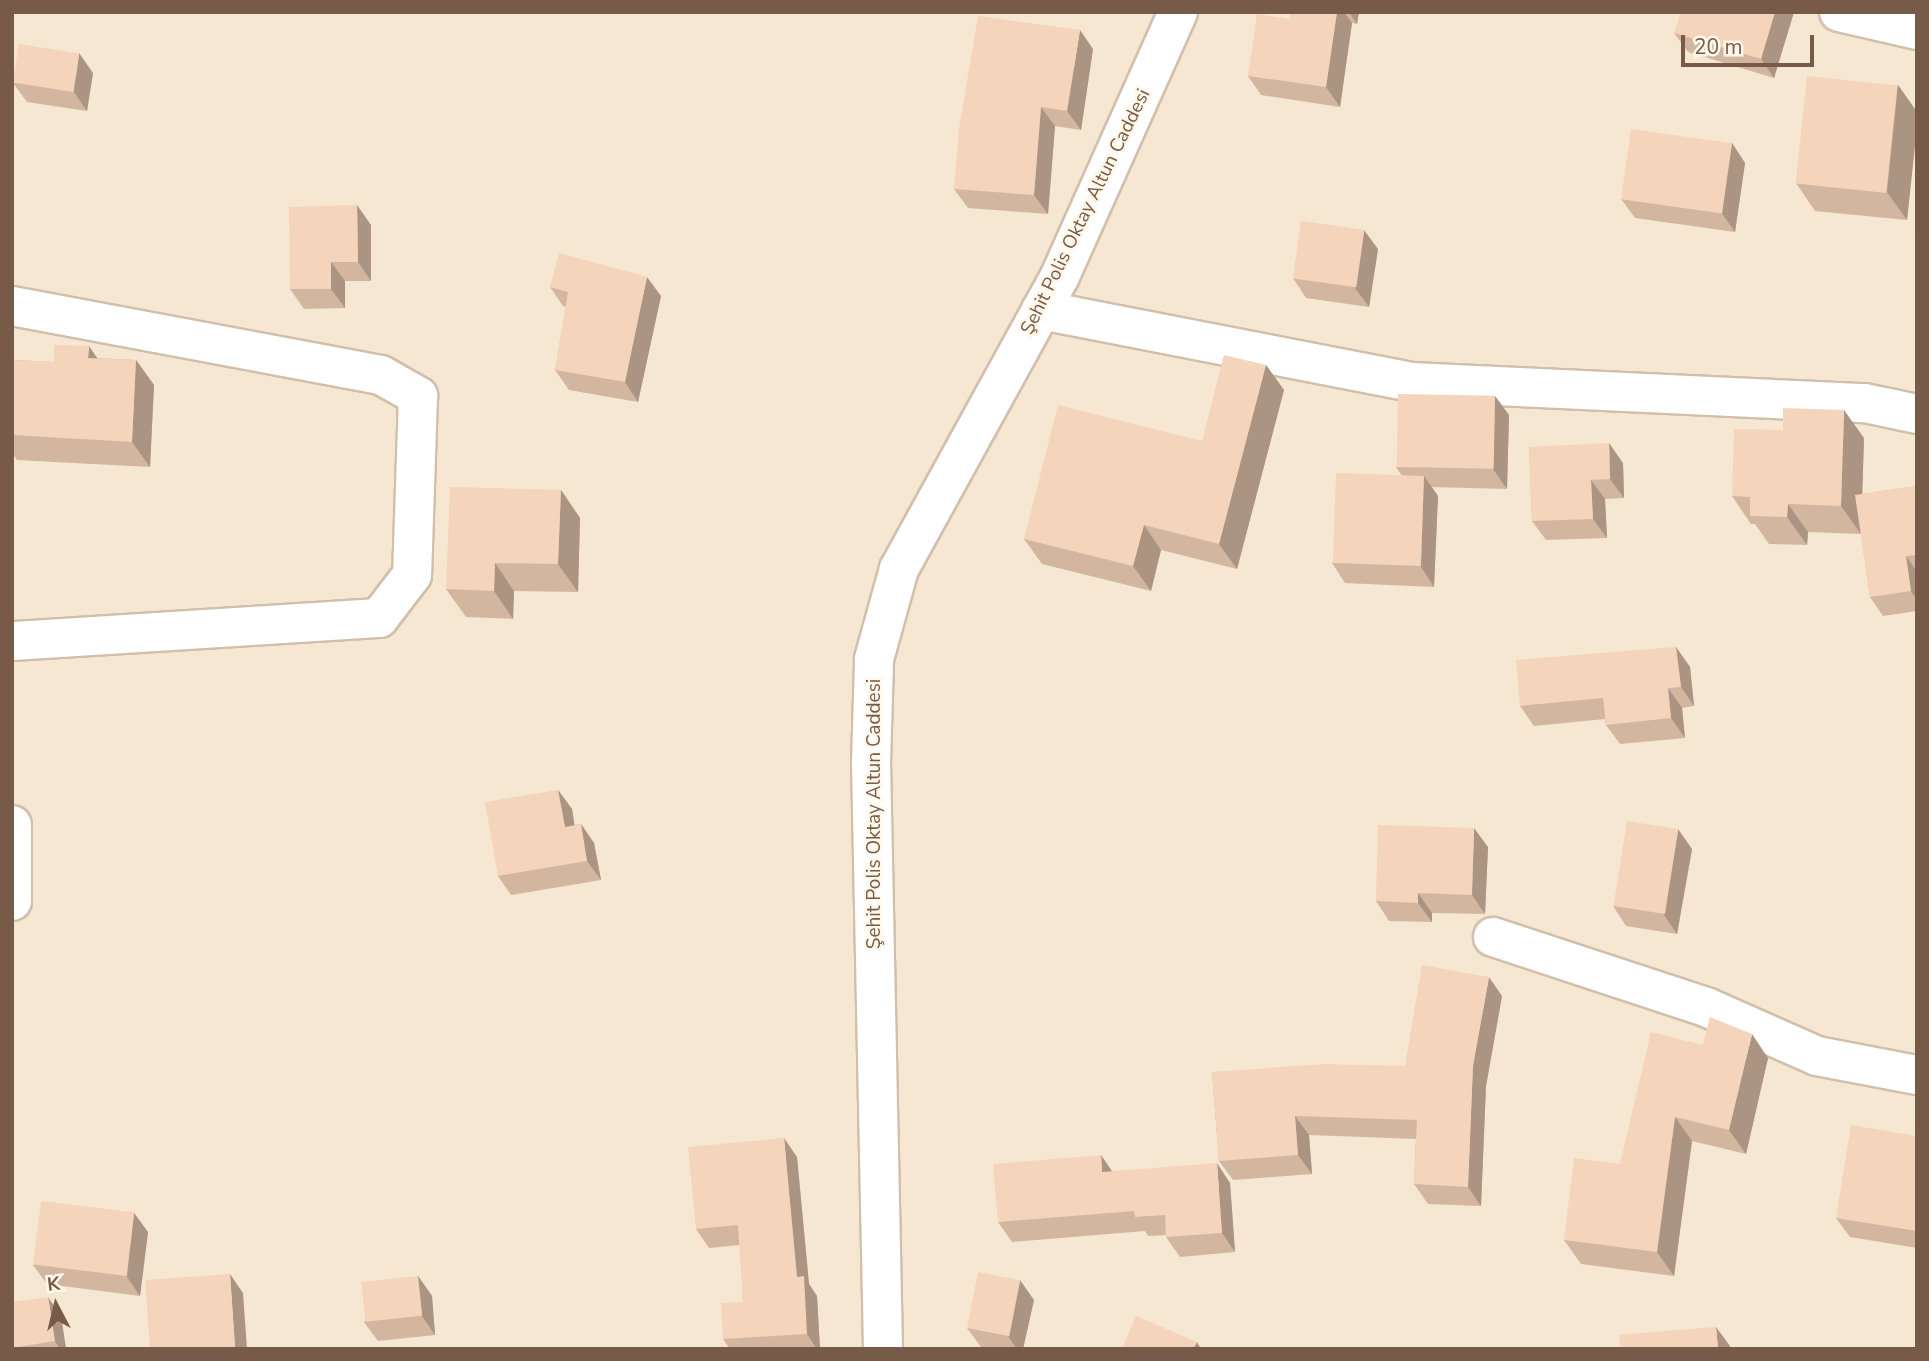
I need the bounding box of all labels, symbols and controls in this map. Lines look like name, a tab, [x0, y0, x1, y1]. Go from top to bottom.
scale bar	[1684, 21, 1817, 65]
text: 20 m	[1694, 33, 1743, 61]
street label: Şehit Polis Oktay Altun Caddesi	[1016, 85, 1156, 339]
street label: Şehit Polis Oktay Altun Caddesi	[864, 679, 886, 949]
north arrow	[21, 1270, 91, 1340]
text: K	[46, 1270, 61, 1298]

